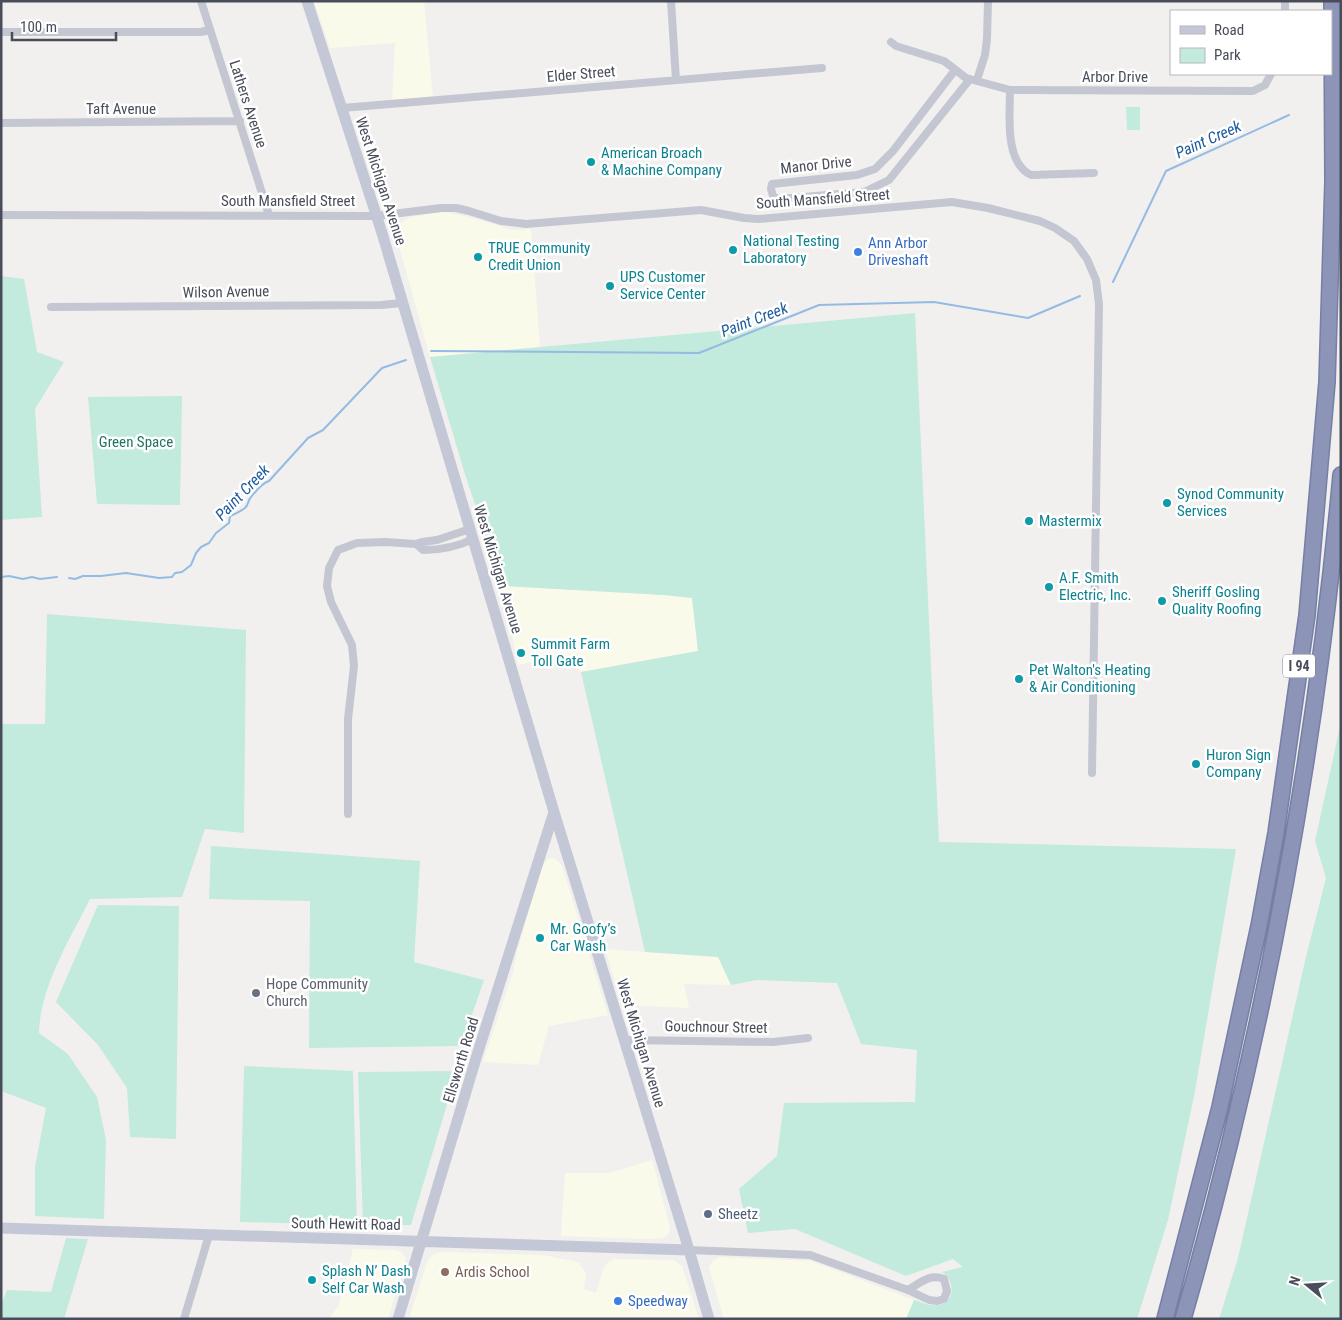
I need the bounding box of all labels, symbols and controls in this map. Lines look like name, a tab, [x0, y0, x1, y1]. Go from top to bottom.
scale bar	[12, 10, 116, 42]
legend	[1170, 10, 1332, 75]
text: 100 m	[20, 18, 57, 36]
text: Road	[1214, 21, 1244, 39]
text: Park	[1214, 46, 1241, 64]
street label: Lathers Avenue	[225, 58, 271, 150]
street label: Elder Street	[546, 62, 616, 86]
street label: Arbor Drive	[1082, 68, 1148, 86]
street label: Taft Avenue	[86, 100, 156, 118]
street label: West Michigan Avenue	[352, 115, 410, 247]
water label: Paint Creek	[1172, 116, 1245, 162]
place label: American Broach & Machine Company	[601, 144, 722, 179]
street label: Manor Drive	[780, 152, 852, 178]
marker: American Broach & Machine Company	[585, 156, 597, 168]
street label: South Mansfield Street	[755, 185, 891, 213]
street label: South Mansfield Street	[221, 192, 355, 210]
place label: National Testing Laboratory	[743, 232, 839, 267]
place label: Ann Arbor Driveshaft	[868, 234, 928, 269]
place label: TRUE Community Credit Union	[488, 239, 590, 274]
marker: National Testing Laboratory	[727, 244, 739, 256]
marker: Ann Arbor Driveshaft	[852, 246, 864, 258]
marker: TRUE Community Credit Union	[472, 251, 484, 263]
place label: UPS Customer Service Center	[620, 268, 706, 303]
marker: UPS Customer Service Center	[604, 280, 616, 292]
street label: Wilson Avenue	[183, 282, 269, 302]
water label: Paint Creek	[718, 298, 791, 341]
park label: Green Space	[99, 433, 173, 451]
water label: Paint Creek	[211, 460, 274, 524]
place label: Synod Community Services	[1177, 485, 1284, 520]
marker: Synod Community Services	[1161, 497, 1173, 509]
street label: West Michigan Avenue	[470, 502, 526, 636]
place label: Mastermix	[1039, 512, 1102, 530]
marker: Mastermix	[1023, 515, 1035, 527]
place label: A.F. Smith Electric, Inc.	[1059, 569, 1132, 604]
marker: A.F. Smith Electric, Inc.	[1043, 581, 1055, 593]
place label: Sheriff Gosling Quality Roofing	[1172, 583, 1262, 618]
marker: Sheriff Gosling Quality Roofing	[1156, 595, 1168, 607]
place label: Summit Farm Toll Gate	[531, 635, 610, 670]
marker: Summit Farm Toll Gate	[515, 647, 527, 659]
road number: I 94	[1283, 654, 1315, 678]
place label: Pet Walton's Heating & Air Conditioning	[1029, 661, 1151, 696]
marker: Pet Walton's Heating & Air Conditioning	[1013, 673, 1025, 685]
place label: Huron Sign Company	[1206, 746, 1271, 781]
marker: Huron Sign Company	[1190, 758, 1202, 770]
place label: Mr. Goofy’s Car Wash	[550, 920, 617, 955]
marker: Mr. Goofy’s Car Wash	[534, 932, 546, 944]
place label: Hope Community Church	[266, 975, 368, 1010]
street label: West Michigan Avenue	[613, 976, 669, 1110]
marker: Hope Community Church	[250, 987, 262, 999]
street label: Ellsworth Road	[439, 1015, 483, 1105]
street label: Gouchnour Street	[664, 1017, 768, 1037]
place label: Sheetz	[718, 1205, 758, 1223]
marker: Sheetz	[702, 1208, 714, 1220]
street label: South Hewitt Road	[291, 1214, 401, 1234]
north arrow	[1282, 1260, 1332, 1310]
place label: Splash N’ Dash Self Car Wash	[322, 1262, 411, 1297]
place label: Ardis School	[455, 1263, 530, 1281]
marker: Ardis School	[439, 1266, 451, 1278]
marker: Splash N’ Dash Self Car Wash	[306, 1274, 318, 1286]
text: N	[1286, 1274, 1304, 1288]
place label: Speedway	[628, 1292, 688, 1310]
marker: Speedway	[612, 1295, 624, 1307]

